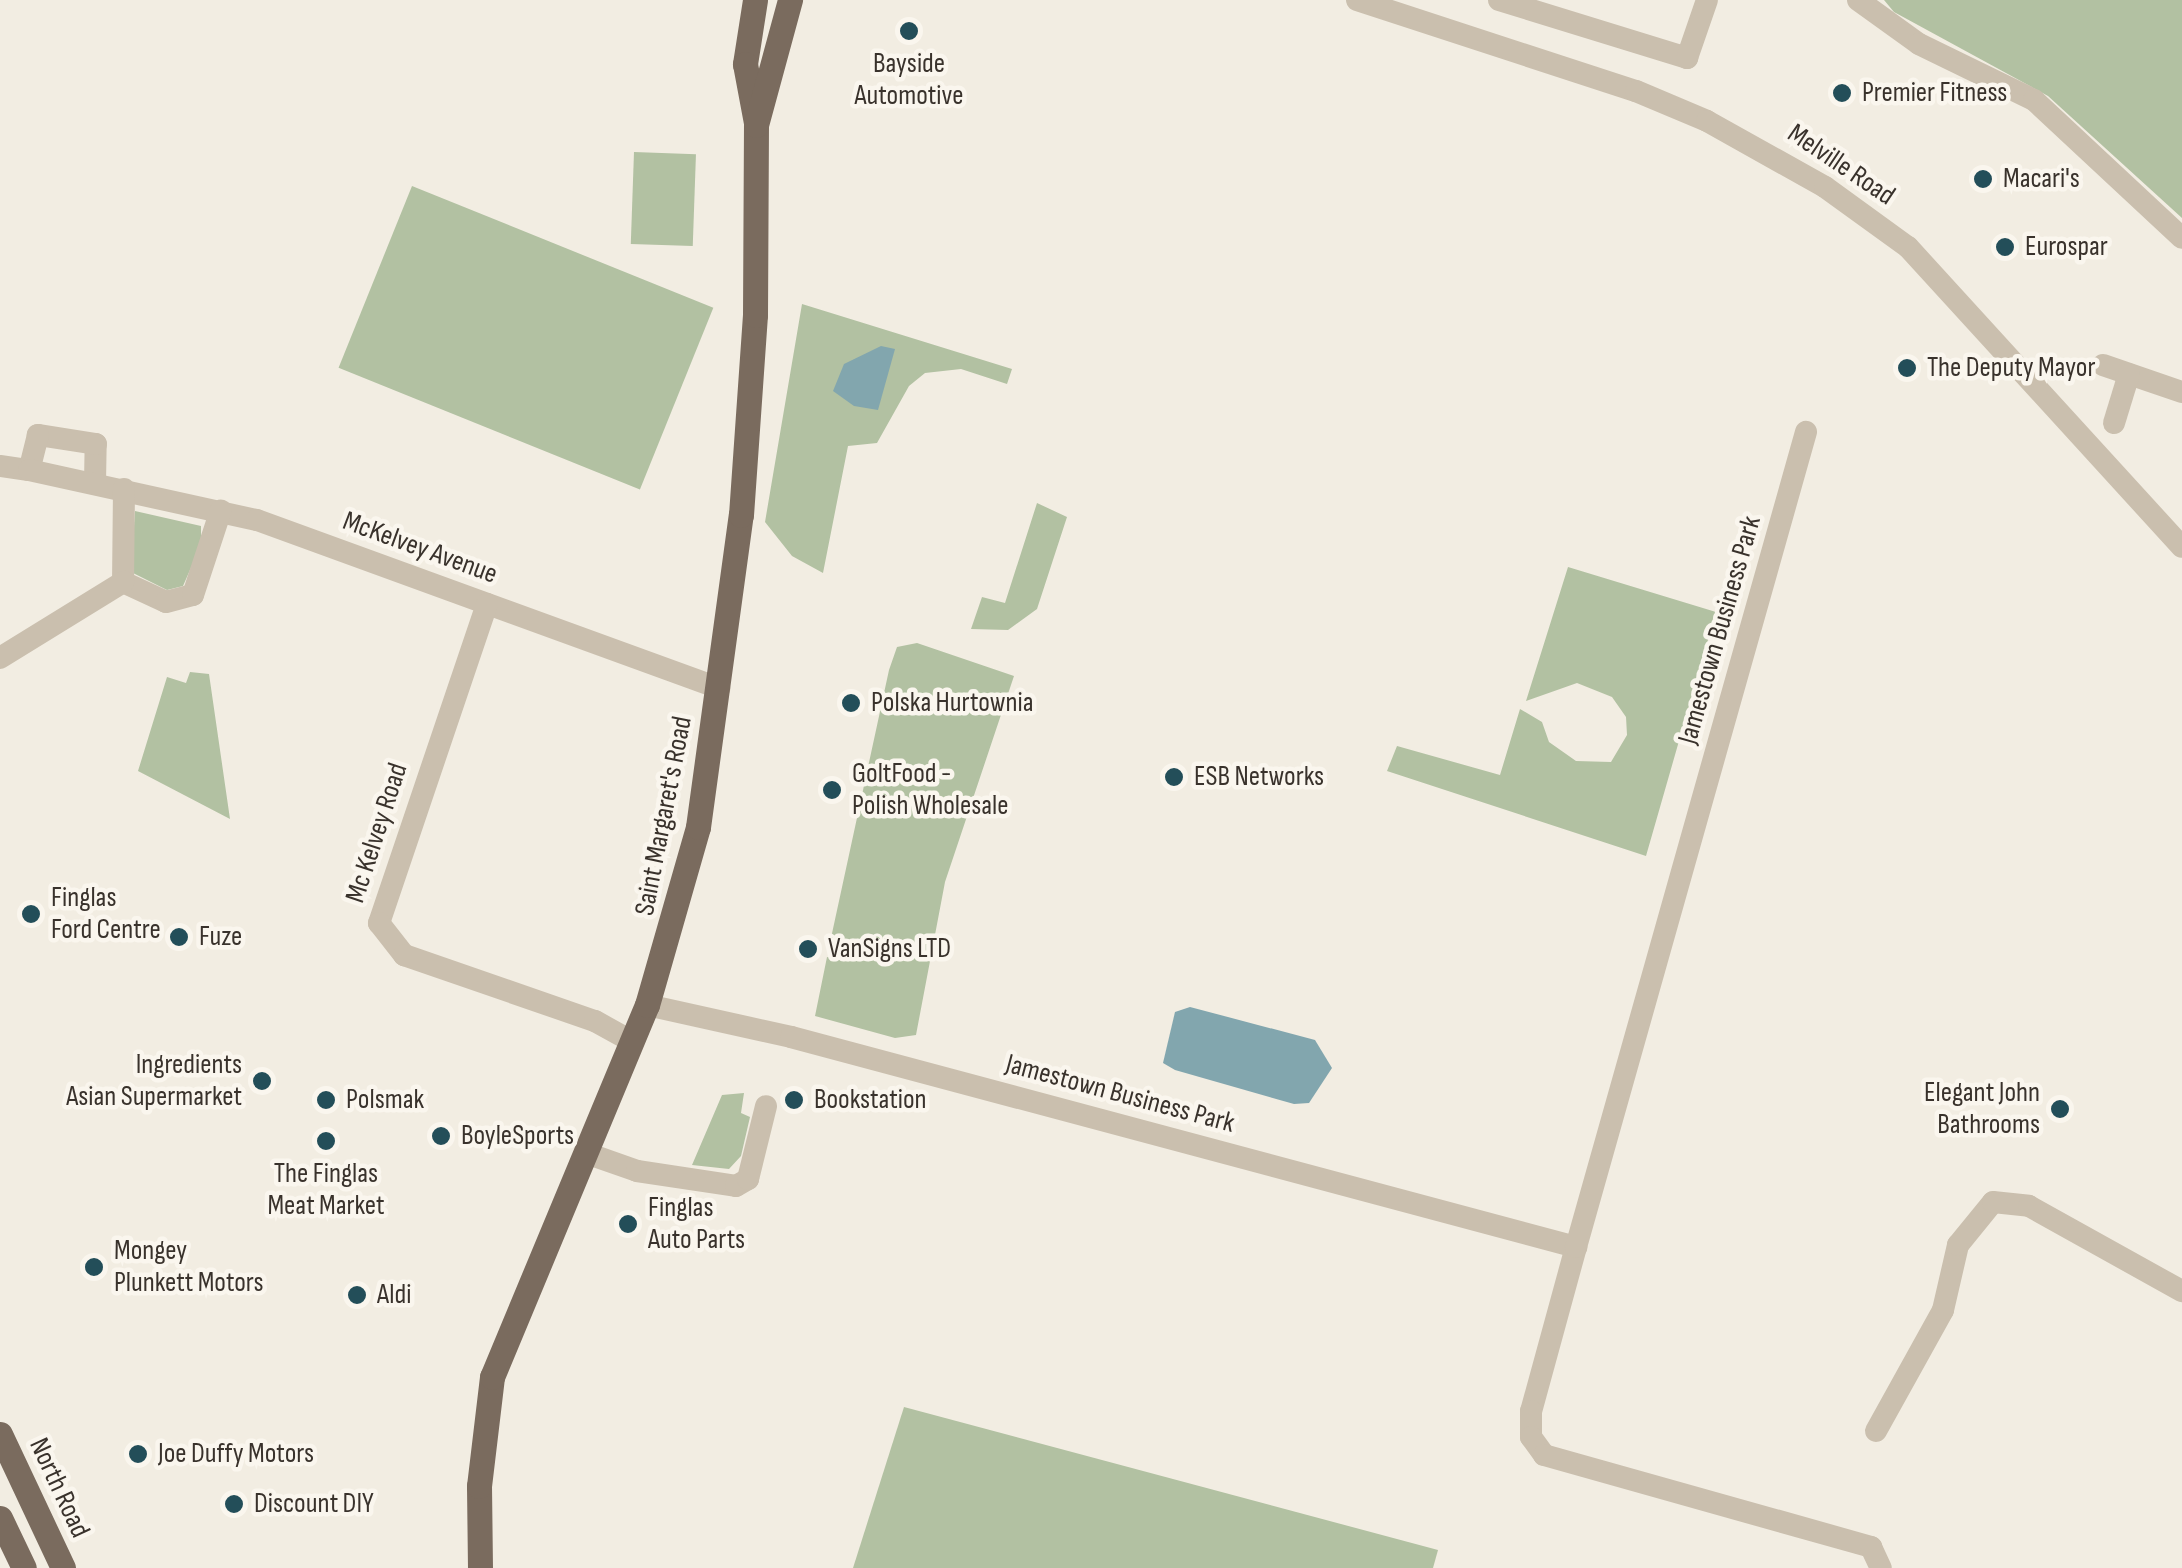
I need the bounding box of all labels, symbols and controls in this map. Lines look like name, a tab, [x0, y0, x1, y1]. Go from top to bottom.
marker: Bayside Automotive	[898, 20, 920, 42]
place label: Bayside Automotive	[855, 47, 963, 113]
place label: Premier Fitness	[1862, 76, 2007, 110]
marker: Premier Fitness	[1831, 82, 1853, 104]
street label: Melville Road	[1781, 117, 1901, 213]
place label: Macari's	[2003, 162, 2080, 196]
marker: Macari's	[1972, 168, 1994, 190]
place label: Eurospar	[2025, 230, 2108, 264]
marker: Eurospar	[1994, 236, 2016, 258]
place label: The Deputy Mayor	[1927, 351, 2095, 385]
marker: The Deputy Mayor	[1896, 357, 1918, 379]
street label: McKelvey Avenue	[338, 505, 502, 591]
street label: Jamestown Business Park	[1671, 512, 1769, 748]
place label: Polska Hurtownia	[871, 686, 1033, 720]
marker: Polska Hurtownia	[840, 692, 862, 714]
street label: Saint Margaret's Road	[628, 714, 700, 918]
place label: GoltFood - Polish Wholesale	[852, 757, 1008, 823]
street label: Mc Kelvey Road	[339, 759, 415, 907]
place label: ESB Networks	[1194, 760, 1324, 794]
marker: ESB Networks	[1163, 766, 1185, 788]
marker: GoltFood - Polish Wholesale	[821, 779, 843, 801]
place label: Finglas Ford Centre	[51, 881, 161, 947]
marker: Finglas Ford Centre	[20, 903, 42, 925]
place label: Fuze	[199, 920, 242, 954]
marker: Fuze	[168, 926, 190, 948]
place label: VanSigns LTD	[828, 932, 951, 966]
marker: VanSigns LTD	[797, 938, 819, 960]
street label: Jamestown Business Park	[1002, 1047, 1238, 1141]
place label: Ingredients Asian Supermarket	[66, 1048, 242, 1114]
marker: Ingredients Asian Supermarket	[251, 1070, 273, 1092]
place label: Elegant John Bathrooms	[1924, 1076, 2040, 1142]
place label: Polsmak	[346, 1083, 424, 1117]
place label: Bookstation	[814, 1083, 927, 1117]
marker: Polsmak	[315, 1089, 337, 1111]
marker: Bookstation	[783, 1089, 805, 1111]
marker: Elegant John Bathrooms	[2049, 1098, 2071, 1120]
place label: BoyleSports	[461, 1119, 574, 1153]
marker: BoyleSports	[430, 1125, 452, 1147]
marker: The Finglas Meat Market	[315, 1130, 337, 1152]
place label: The Finglas Meat Market	[267, 1157, 385, 1223]
place label: Finglas Auto Parts	[648, 1191, 745, 1257]
marker: Finglas Auto Parts	[617, 1213, 639, 1235]
place label: Mongey Plunkett Motors	[114, 1234, 263, 1300]
marker: Mongey Plunkett Motors	[83, 1256, 105, 1278]
place label: Aldi	[377, 1278, 411, 1312]
marker: Aldi	[346, 1284, 368, 1306]
street label: North Road	[21, 1433, 97, 1543]
place label: Joe Duffy Motors	[158, 1437, 314, 1471]
marker: Joe Duffy Motors	[127, 1443, 149, 1465]
place label: Discount DIY	[254, 1487, 374, 1521]
marker: Discount DIY	[223, 1493, 245, 1515]

